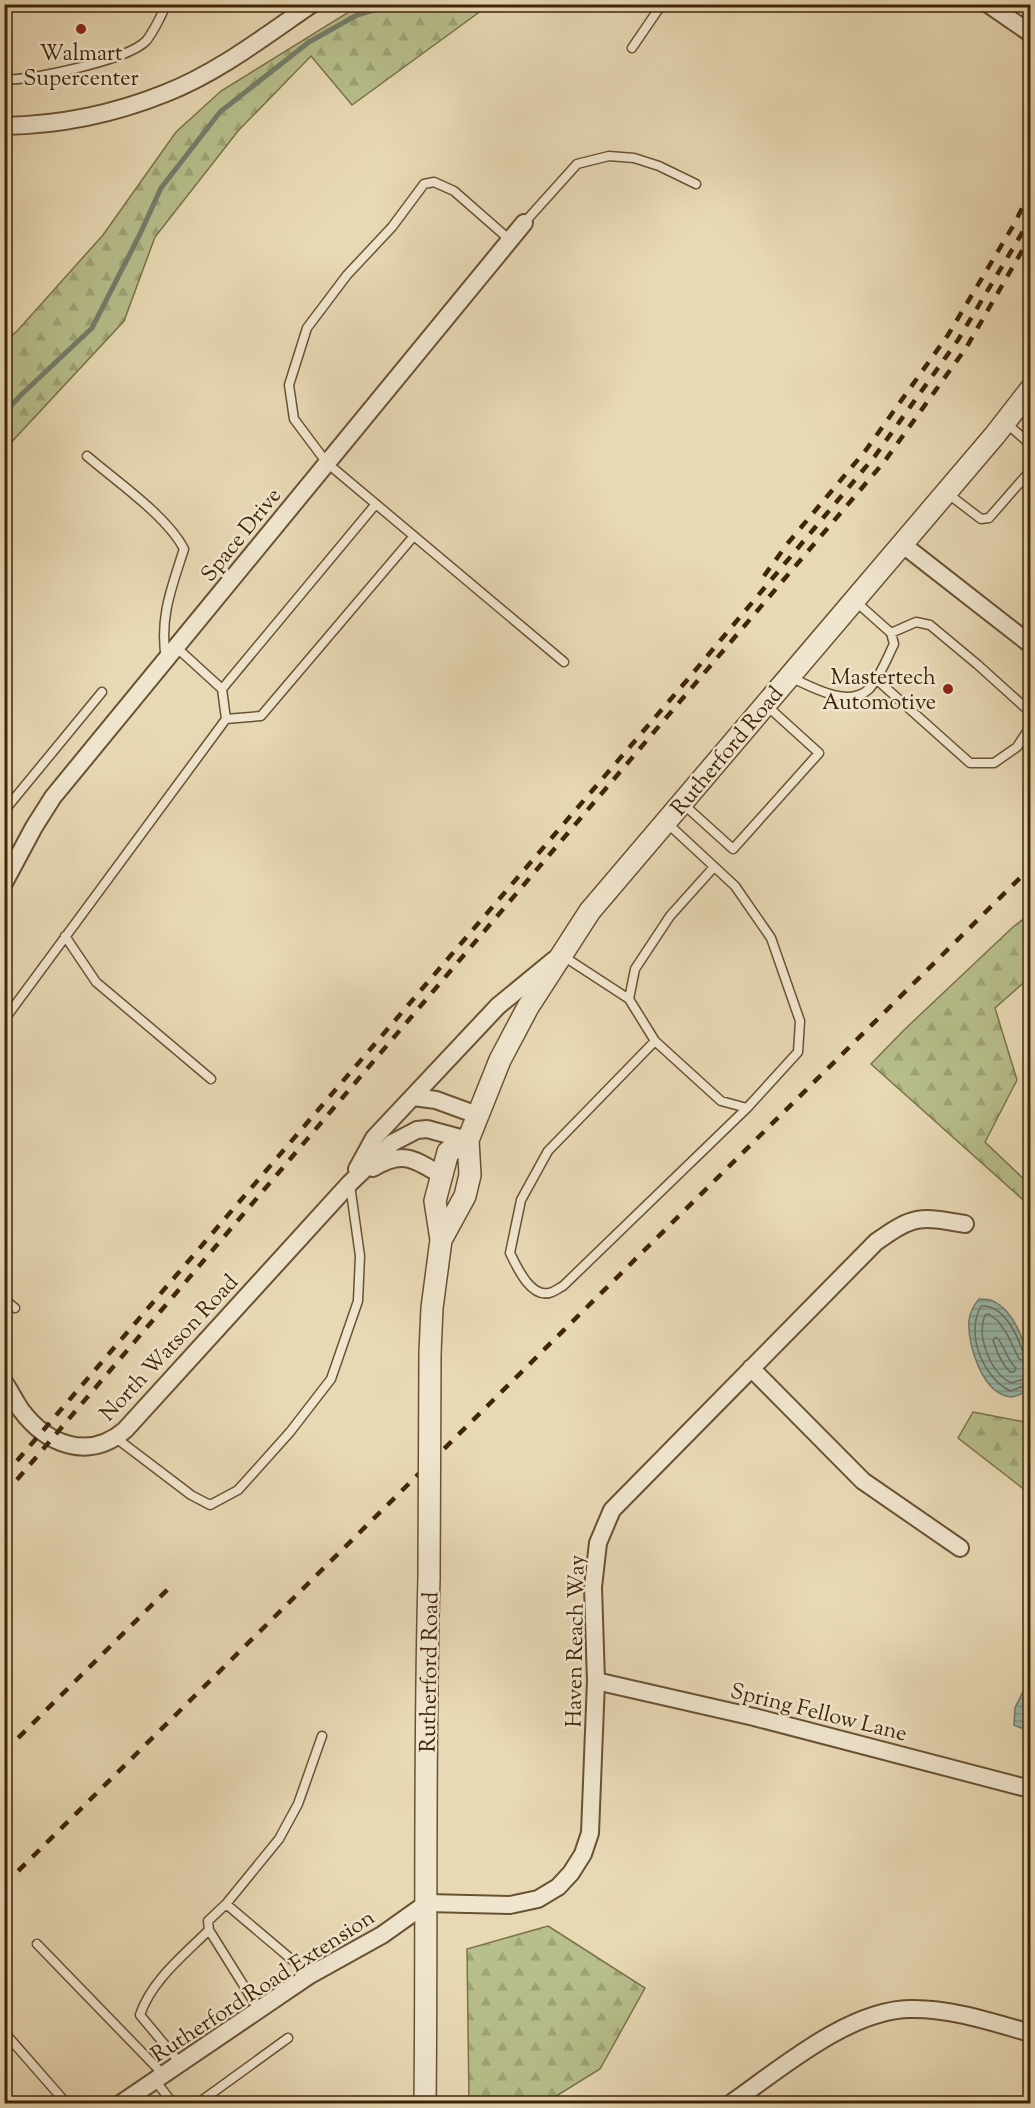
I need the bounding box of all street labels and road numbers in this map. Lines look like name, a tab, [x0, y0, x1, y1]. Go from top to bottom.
street label: Space Drive	[194, 482, 290, 590]
street label: Rutherford Road	[664, 680, 792, 824]
street label: North Watson Road	[93, 1268, 247, 1430]
street label: Haven Reach Way	[559, 1554, 595, 1728]
street label: Rutherford Road	[414, 1592, 448, 1753]
street label: Spring Fellow Lane	[727, 1676, 910, 1751]
street label: Rutherford Road Extension	[145, 1903, 382, 2072]

